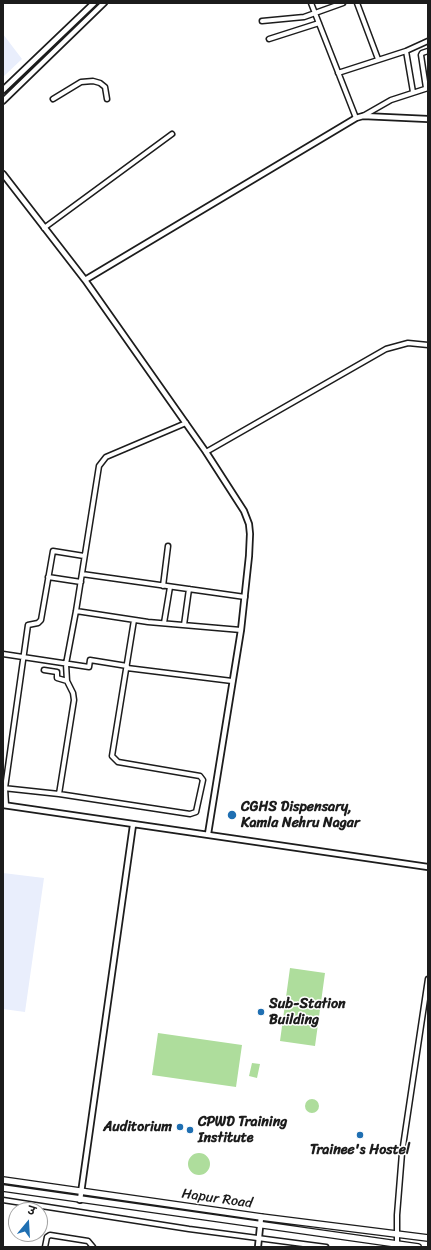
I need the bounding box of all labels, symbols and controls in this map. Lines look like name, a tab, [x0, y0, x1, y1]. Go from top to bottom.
place label: CGHS Dispensary, Kamla Nehru Nagar	[241, 799, 360, 832]
marker: CGHS Dispensary, Kamla Nehru Nagar	[226, 809, 238, 821]
place label: Sub-Station Building	[269, 996, 346, 1028]
marker: Sub-Station Building	[256, 1007, 266, 1017]
place label: CPWD Training Institute	[198, 1114, 287, 1146]
place label: Auditorium	[103, 1119, 172, 1135]
marker: Auditorium	[175, 1122, 185, 1132]
marker: CPWD Training Institute	[185, 1125, 195, 1135]
marker: Trainee's Hostel	[355, 1130, 365, 1140]
place label: Trainee's Hostel	[310, 1142, 410, 1158]
street label: Hapur Road	[181, 1186, 253, 1212]
text: उ	[25, 1201, 38, 1221]
north arrow	[8, 1202, 48, 1242]

